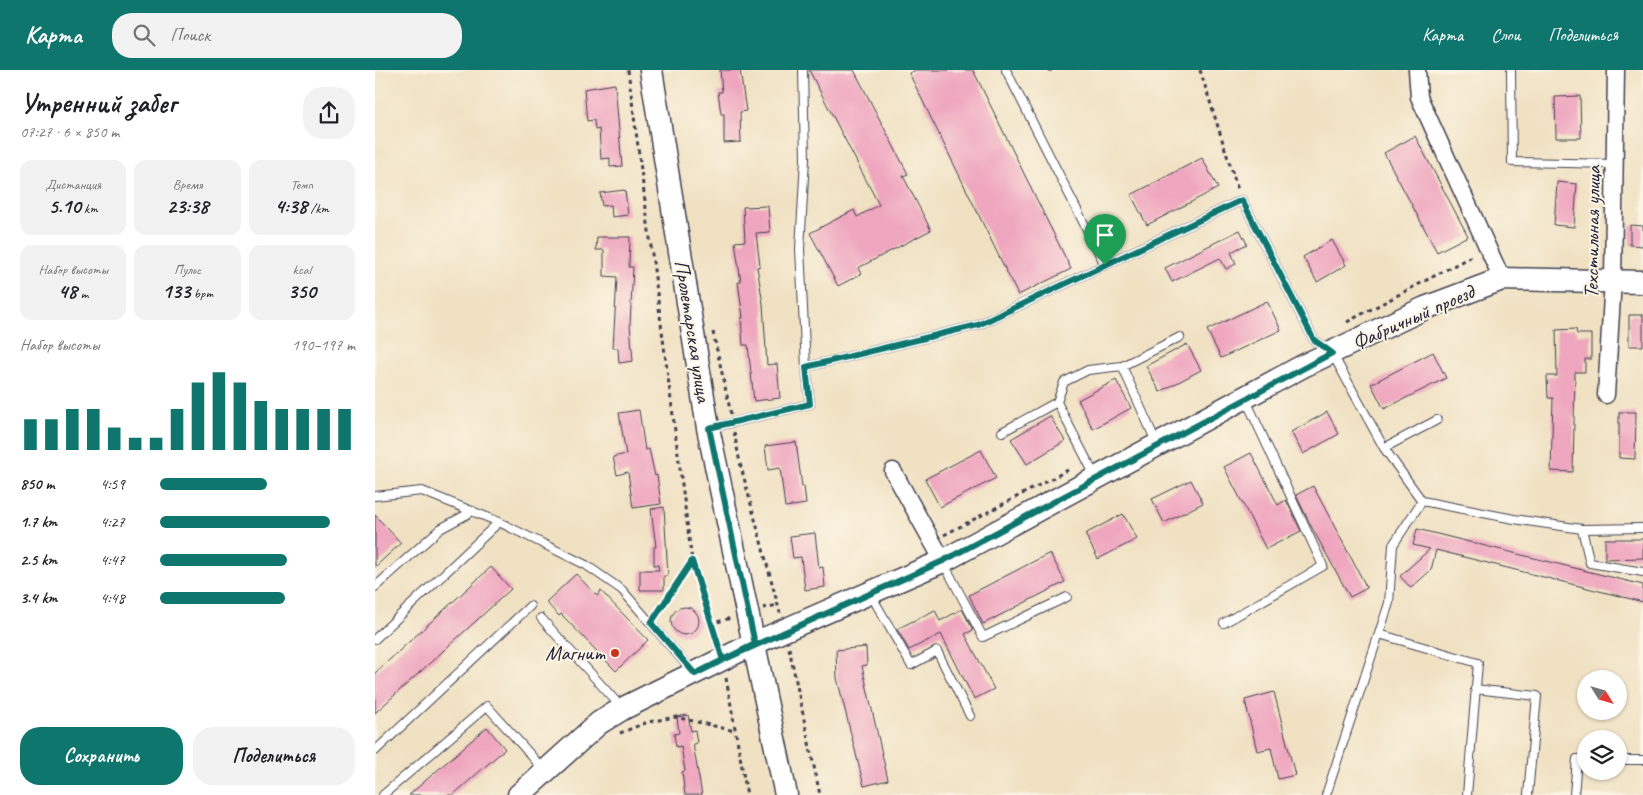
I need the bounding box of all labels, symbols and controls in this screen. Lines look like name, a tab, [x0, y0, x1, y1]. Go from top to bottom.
search box	[112, 13, 462, 58]
text: Карта	[25, 20, 82, 50]
icon: search	[130, 21, 158, 49]
text: Поиск	[170, 23, 210, 47]
text: Карта	[1422, 24, 1463, 46]
text: Слои	[1491, 24, 1520, 46]
text: Поделиться	[1548, 24, 1618, 46]
text: Утренний забег	[20, 85, 176, 120]
button: share	[303, 87, 355, 139]
text: 07:27 · 6 × 850 m	[20, 122, 119, 142]
street label: Техстильная улица	[1578, 164, 1606, 299]
text: Дистанция	[45, 176, 101, 193]
text: Время	[173, 176, 202, 193]
text: Темп	[291, 176, 313, 193]
text: 5.10	[49, 193, 81, 219]
text: 23:38	[167, 193, 208, 219]
text: 4:38	[275, 193, 307, 219]
text: km	[81, 200, 98, 217]
text: /km	[307, 200, 329, 217]
pin	[1084, 214, 1126, 265]
icon: arrive	[1091, 221, 1119, 249]
street label: Пролетарская улица	[669, 258, 717, 406]
text: Набор высоты	[38, 261, 108, 278]
text: Пульс	[174, 261, 201, 278]
text: kcal	[293, 261, 311, 278]
text: 48	[58, 278, 77, 304]
text: 133	[162, 278, 190, 304]
text: 350	[288, 278, 316, 304]
street label: Фабричный проезд	[1348, 278, 1480, 355]
text: m	[77, 285, 88, 302]
text: bpm	[190, 285, 213, 302]
text: Набор высоты	[20, 335, 99, 355]
text: 190–197 m	[292, 335, 355, 355]
text: 850 m	[20, 474, 54, 494]
text: 4:59	[100, 474, 125, 494]
text: 1.7 km	[20, 512, 57, 532]
text: 4:27	[100, 512, 125, 532]
text: 2.5 km	[20, 550, 57, 570]
text: 4:47	[100, 550, 125, 570]
text: 3.4 km	[20, 588, 57, 608]
text: 4:48	[100, 588, 125, 608]
place label: Магнит	[545, 640, 606, 666]
marker: Магнит	[609, 647, 621, 659]
north arrow	[1577, 670, 1627, 720]
map controls	[1577, 670, 1627, 780]
button: Сохранить	[20, 727, 183, 785]
button: Поделиться	[193, 727, 355, 785]
button: layers	[1577, 730, 1627, 780]

